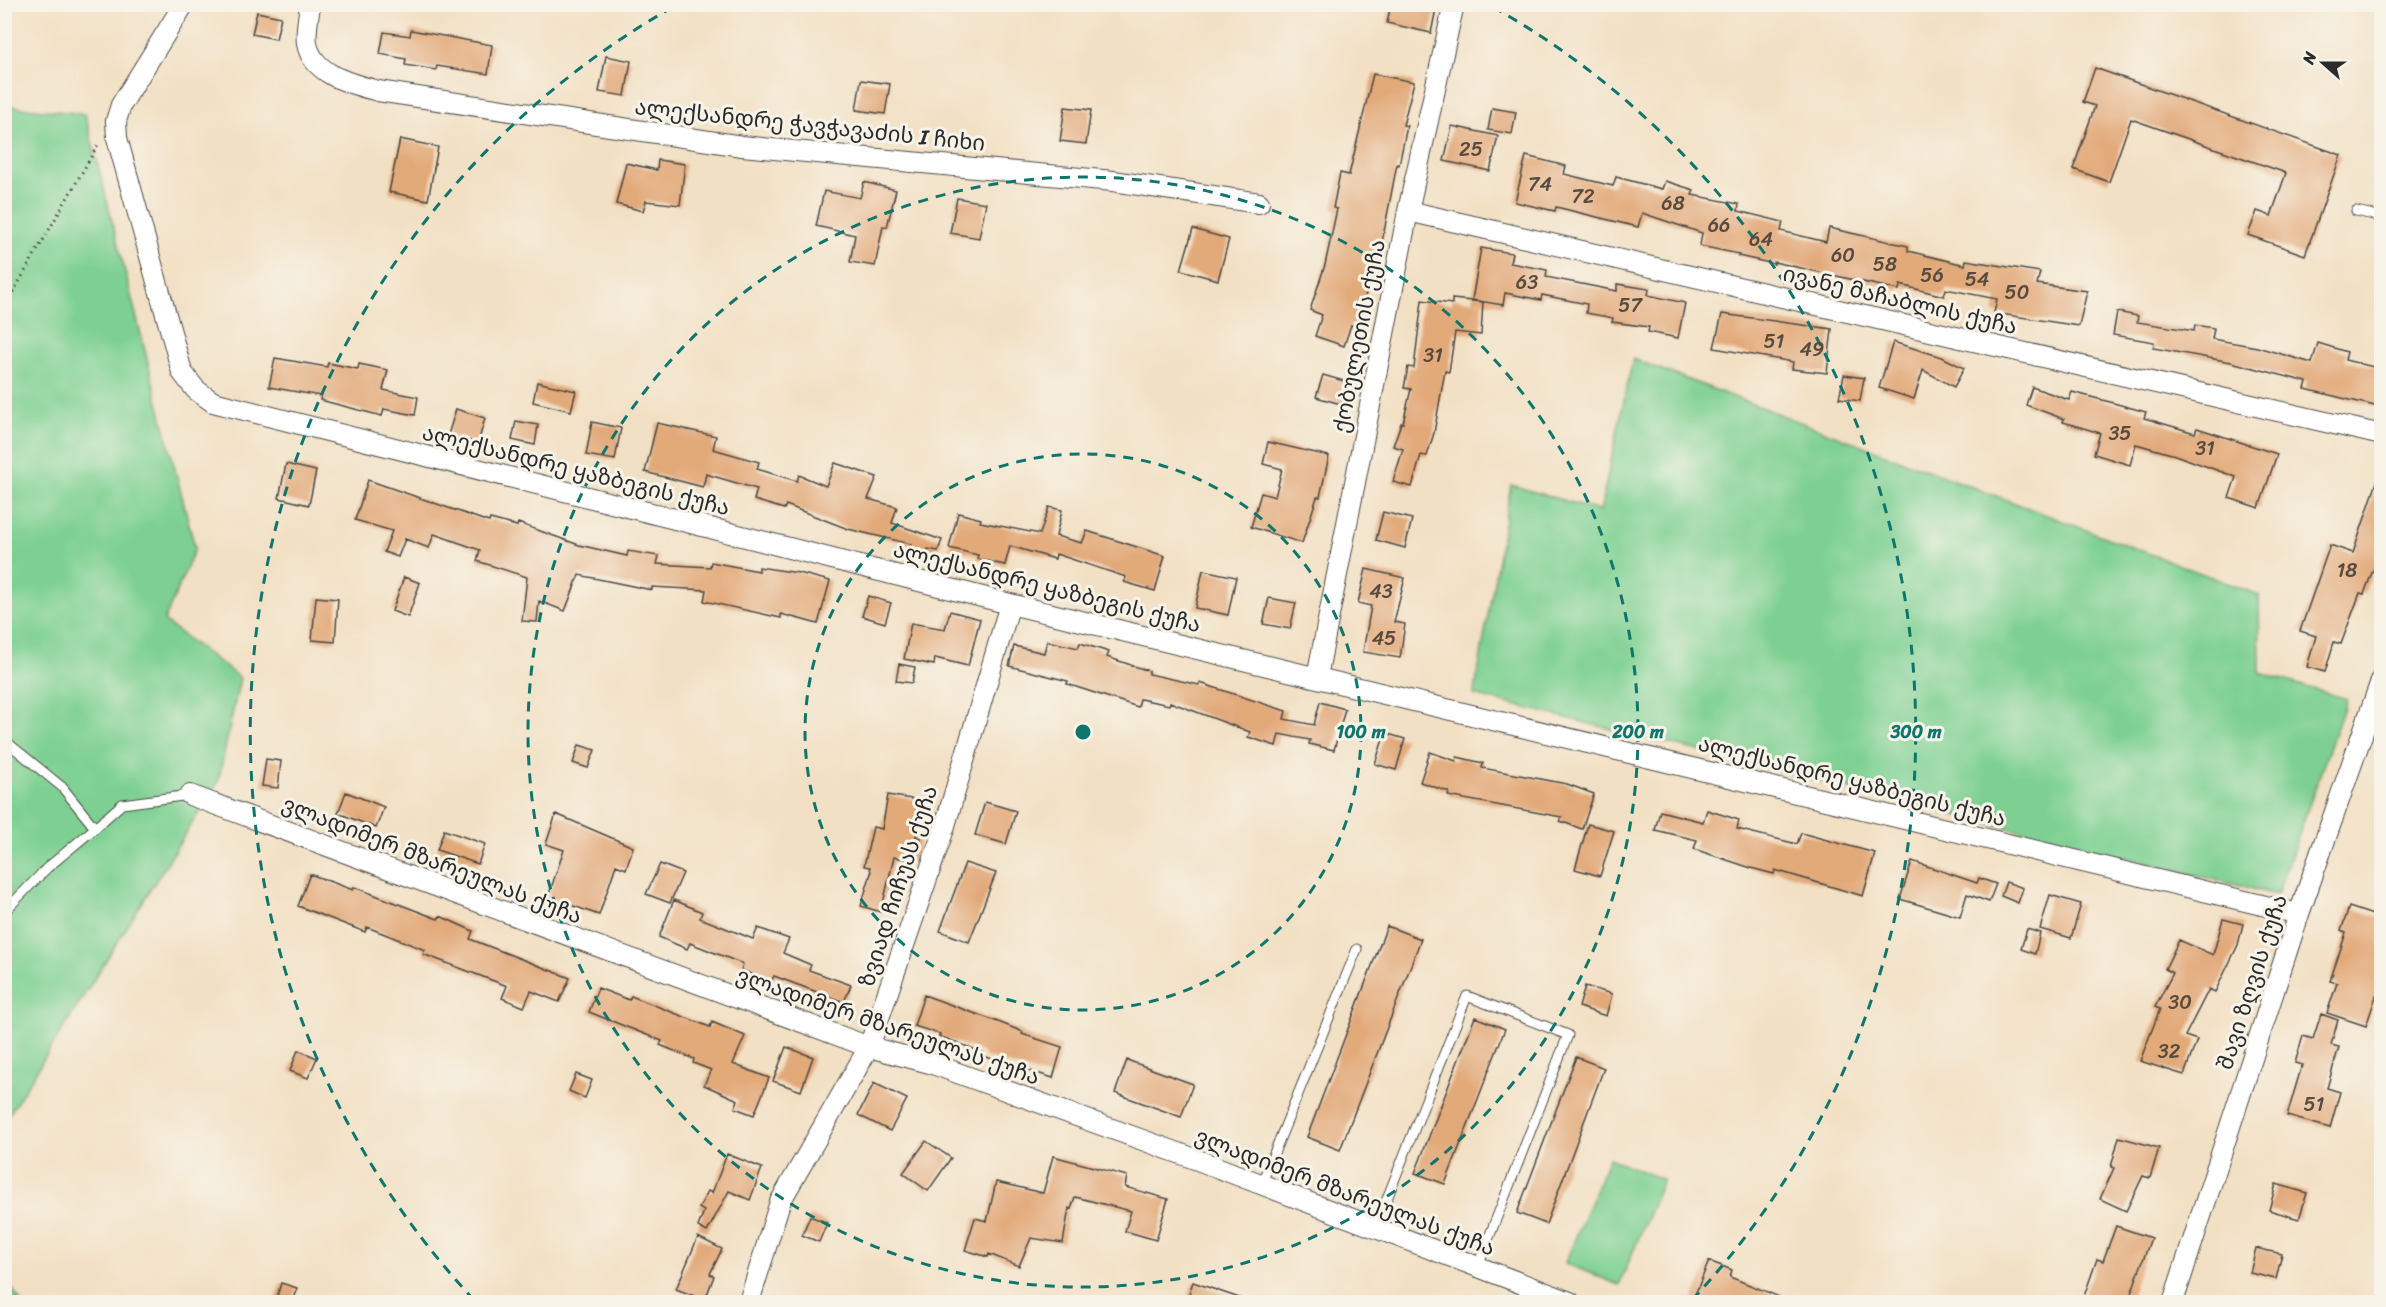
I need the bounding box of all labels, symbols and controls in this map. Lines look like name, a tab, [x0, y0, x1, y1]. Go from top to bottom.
north arrow	[2293, 33, 2353, 93]
text: N	[2294, 47, 2325, 69]
street label: ალექსანდრე ჭავჭავაძის I ჩიხი	[633, 87, 987, 163]
house number: 25	[1459, 132, 1483, 167]
house number: 74	[1528, 167, 1552, 202]
house number: 72	[1572, 179, 1595, 214]
house number: 68	[1661, 186, 1685, 221]
house number: 66	[1708, 208, 1730, 243]
house number: 64	[1749, 222, 1773, 257]
street label: ქობულეთის ქუჩა	[1321, 236, 1397, 436]
house number: 60	[1831, 238, 1855, 273]
house number: 58	[1873, 247, 1897, 282]
street label: ივანე მაჩაბლის ქუჩა	[1779, 254, 2021, 346]
house number: 56	[1920, 258, 1944, 293]
house number: 54	[1965, 262, 1989, 297]
house number: 63	[1516, 265, 1538, 300]
house number: 50	[2005, 275, 2029, 310]
house number: 57	[1618, 288, 1643, 323]
house number: 51	[1764, 324, 1784, 359]
house number: 49	[1800, 332, 1824, 367]
house number: 31	[1423, 338, 1443, 373]
street label: ალექსანდრე ყაზბეგის ქუჩა	[418, 413, 734, 527]
house number: 35	[2108, 416, 2132, 451]
house number: 31	[2195, 431, 2215, 466]
street label: ალექსანდრე ყაზბეგის ქუჩა	[889, 530, 1205, 644]
house number: 18	[2337, 553, 2357, 588]
house number: 43	[1369, 574, 1393, 609]
house number: 45	[1372, 621, 1396, 656]
text: 100 m	[1337, 716, 1386, 748]
text: 200 m	[1611, 716, 1664, 748]
text: 300 m	[1889, 716, 1942, 748]
centre of rings	[1073, 722, 1093, 742]
street label: ალექსანდრე ყაზბეგის ქუჩა	[1694, 724, 2010, 838]
street label: ზვიად ჩიჩუას ქუჩა	[847, 780, 949, 992]
street label: ვლადიმერ მზარეულას ქუჩა	[276, 785, 588, 935]
street label: შავი ზღვის ქუჩა	[2205, 889, 2299, 1075]
street label: ვლადიმერ მზარეულას ქუჩა	[731, 956, 1045, 1096]
house number: 30	[2168, 985, 2192, 1020]
house number: 32	[2158, 1034, 2181, 1069]
house number: 51	[2304, 1087, 2324, 1122]
street label: ვლადიმერ მზარეულას ქუჩა	[1189, 1117, 1501, 1267]

